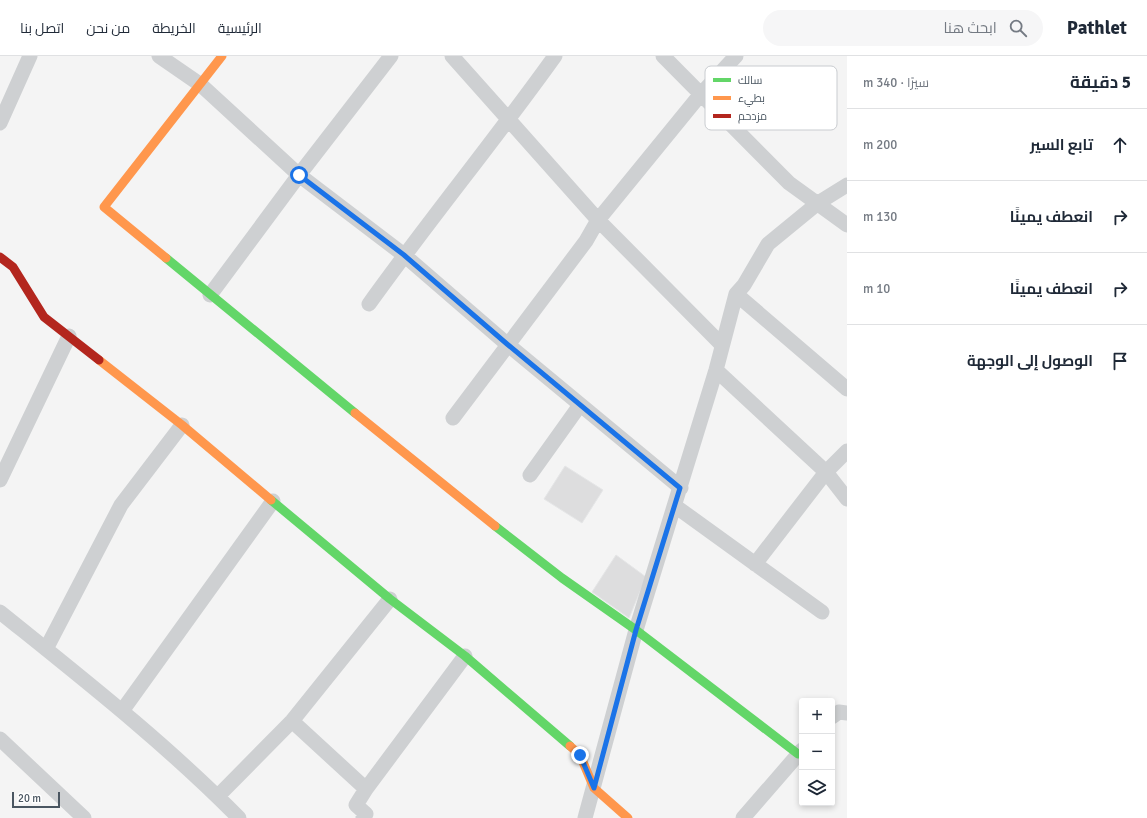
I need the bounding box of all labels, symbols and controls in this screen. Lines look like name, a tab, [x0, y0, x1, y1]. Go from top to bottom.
search box	[763, 10, 1043, 46]
text: Pathlet	[1067, 16, 1127, 40]
icon: search	[1007, 17, 1029, 39]
text: ابحث هنا	[943, 19, 997, 37]
text: اتصل بنا	[20, 20, 64, 37]
text: من نحن	[86, 20, 130, 37]
text: الخريطة	[152, 20, 196, 37]
text: الرئيسية	[218, 20, 262, 37]
legend	[705, 66, 837, 130]
text: 5 دقيقة	[1070, 72, 1131, 93]
text: سالك	[738, 74, 762, 87]
text: سيرًا · 340 m	[863, 75, 929, 91]
text: بطيء	[738, 92, 765, 107]
text: مزدحم	[738, 110, 767, 124]
icon: ahead	[1109, 134, 1131, 156]
text: تابع السير	[1030, 136, 1093, 154]
text: 200 m	[863, 137, 897, 153]
route start	[290, 166, 308, 184]
icon: right	[1109, 206, 1131, 228]
text: انعطف يمينًا	[1010, 208, 1093, 226]
text: 130 m	[863, 209, 897, 225]
icon: right	[1109, 278, 1131, 300]
text: انعطف يمينًا	[1010, 280, 1093, 298]
text: 10 m	[863, 281, 890, 297]
icon: arrive	[1109, 350, 1131, 372]
text: الوصول إلى الوجهة	[967, 352, 1093, 370]
map controls	[799, 698, 835, 806]
button: +	[799, 698, 835, 734]
button: −	[799, 734, 835, 770]
route end	[571, 746, 589, 764]
button: layers	[799, 770, 835, 806]
scale bar	[12, 790, 60, 809]
text: 20 m	[18, 792, 41, 805]

